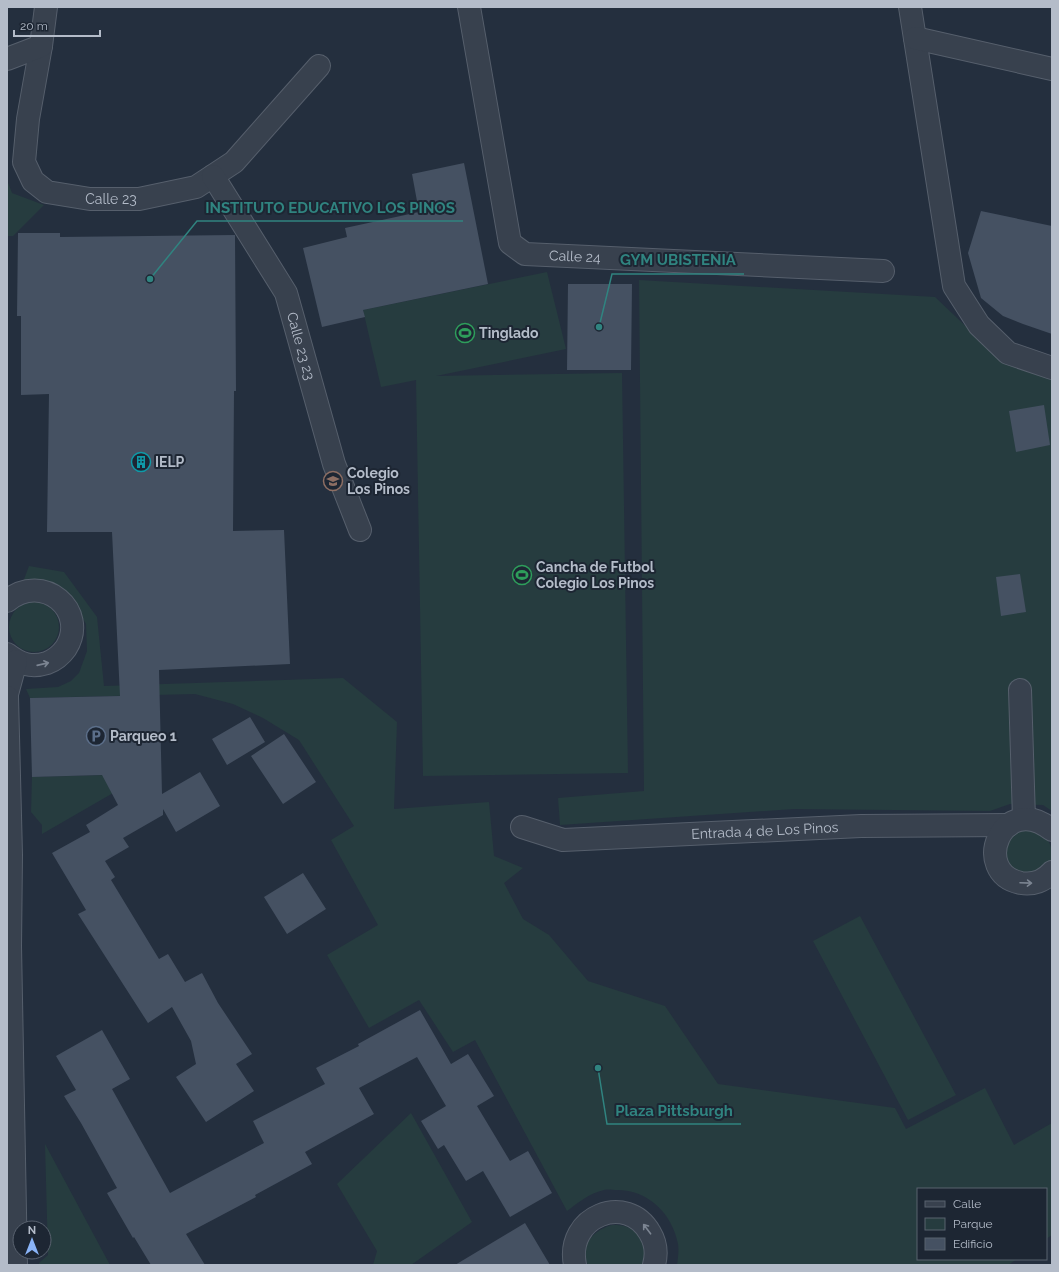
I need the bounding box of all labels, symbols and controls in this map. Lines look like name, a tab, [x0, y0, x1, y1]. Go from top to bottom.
scale bar	[14, 12, 100, 38]
text: 20 m	[20, 19, 48, 33]
street label: Calle 23	[85, 191, 137, 207]
callout: INSTITUTO EDUCATIVO LOS PINOS	[197, 194, 463, 221]
text: INSTITUTO EDUCATIVO LOS PINOS	[205, 199, 455, 217]
street label: Calle 24	[549, 247, 601, 266]
callout: GYM UBISTENIA	[612, 247, 744, 274]
text: GYM UBISTENIA	[620, 251, 737, 269]
street label: Calle 23 23	[284, 310, 318, 382]
sports icon: Tinglado	[454, 322, 476, 344]
place label: Tinglado	[479, 325, 539, 341]
building icon: IELP	[130, 451, 152, 473]
place label: IELP	[155, 454, 185, 470]
place label: Colegio Los Pinos	[347, 465, 410, 497]
school or university icon: Colegio Los Pinos	[322, 470, 344, 492]
place label: Cancha de Futbol Colegio Los Pinos	[536, 559, 655, 591]
sports icon: Cancha de Futbol Colegio Los Pinos	[511, 564, 533, 586]
one-way arrow	[36, 659, 49, 667]
parking icon: Parqueo 1	[85, 725, 107, 747]
place label: Parqueo 1	[110, 728, 177, 744]
street label: Entrada 4 de Los Pinos	[691, 819, 839, 842]
one-way arrow	[1019, 879, 1032, 887]
callout: Plaza Pittsburgh	[607, 1097, 741, 1124]
text: Plaza Pittsburgh	[615, 1102, 733, 1120]
legend	[917, 1188, 1047, 1260]
text: Calle	[953, 1197, 981, 1211]
text: Parque	[953, 1217, 993, 1231]
north arrow	[12, 1220, 52, 1260]
one-way arrow	[642, 1223, 651, 1234]
text: N	[28, 1224, 36, 1237]
text: Edificio	[953, 1237, 993, 1251]

